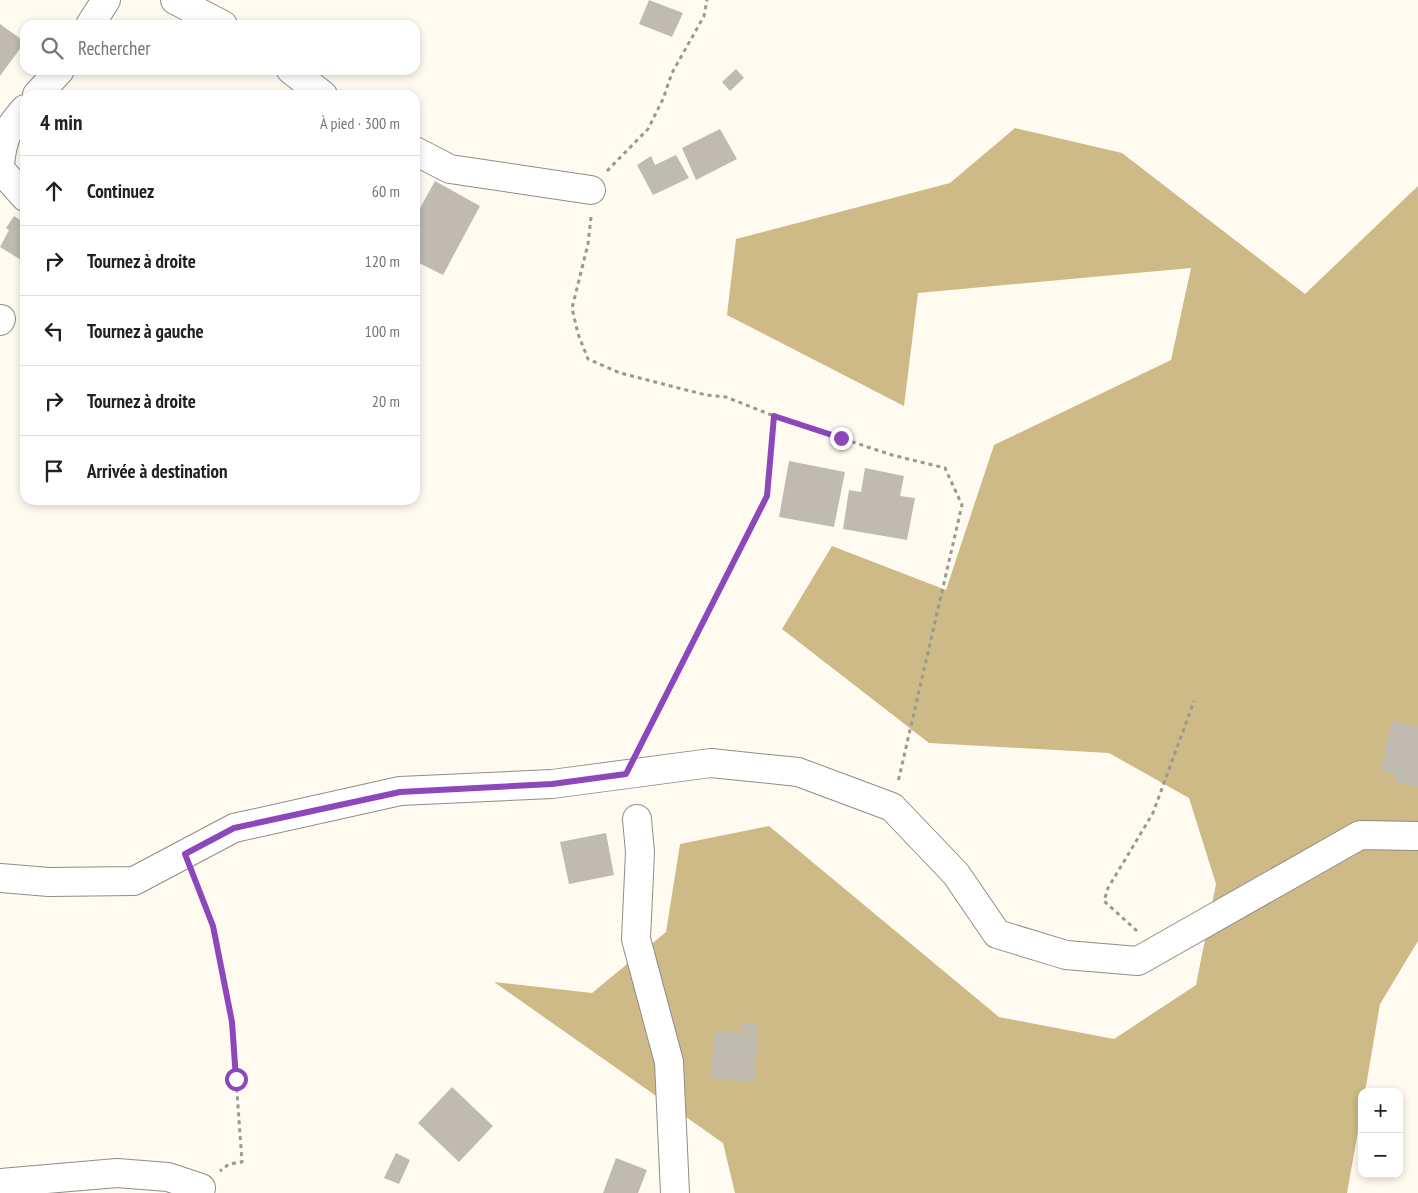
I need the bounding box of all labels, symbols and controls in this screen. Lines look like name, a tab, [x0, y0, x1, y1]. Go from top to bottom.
search box	[20, 20, 420, 75]
icon: search	[38, 34, 66, 62]
text: Rechercher	[78, 36, 150, 60]
text: 4 min	[40, 109, 82, 136]
text: À pied · 300 m	[320, 113, 400, 133]
icon: ahead	[40, 177, 68, 205]
text: Continuez	[87, 179, 154, 203]
text: 60 m	[372, 181, 400, 201]
icon: right	[40, 247, 68, 275]
text: Tournez à droite	[87, 249, 196, 273]
text: 120 m	[365, 251, 400, 271]
icon: left	[40, 317, 68, 345]
text: Tournez à gauche	[87, 319, 204, 343]
text: 100 m	[365, 321, 400, 341]
icon: right	[40, 387, 68, 415]
text: Tournez à droite	[87, 389, 196, 413]
text: 20 m	[372, 391, 400, 411]
route end	[830, 427, 853, 450]
icon: arrive	[40, 457, 68, 485]
text: Arrivée à destination	[87, 459, 228, 483]
route start	[225, 1068, 248, 1091]
map controls	[1358, 1088, 1403, 1178]
button: +	[1358, 1088, 1403, 1133]
button: −	[1358, 1133, 1403, 1178]

